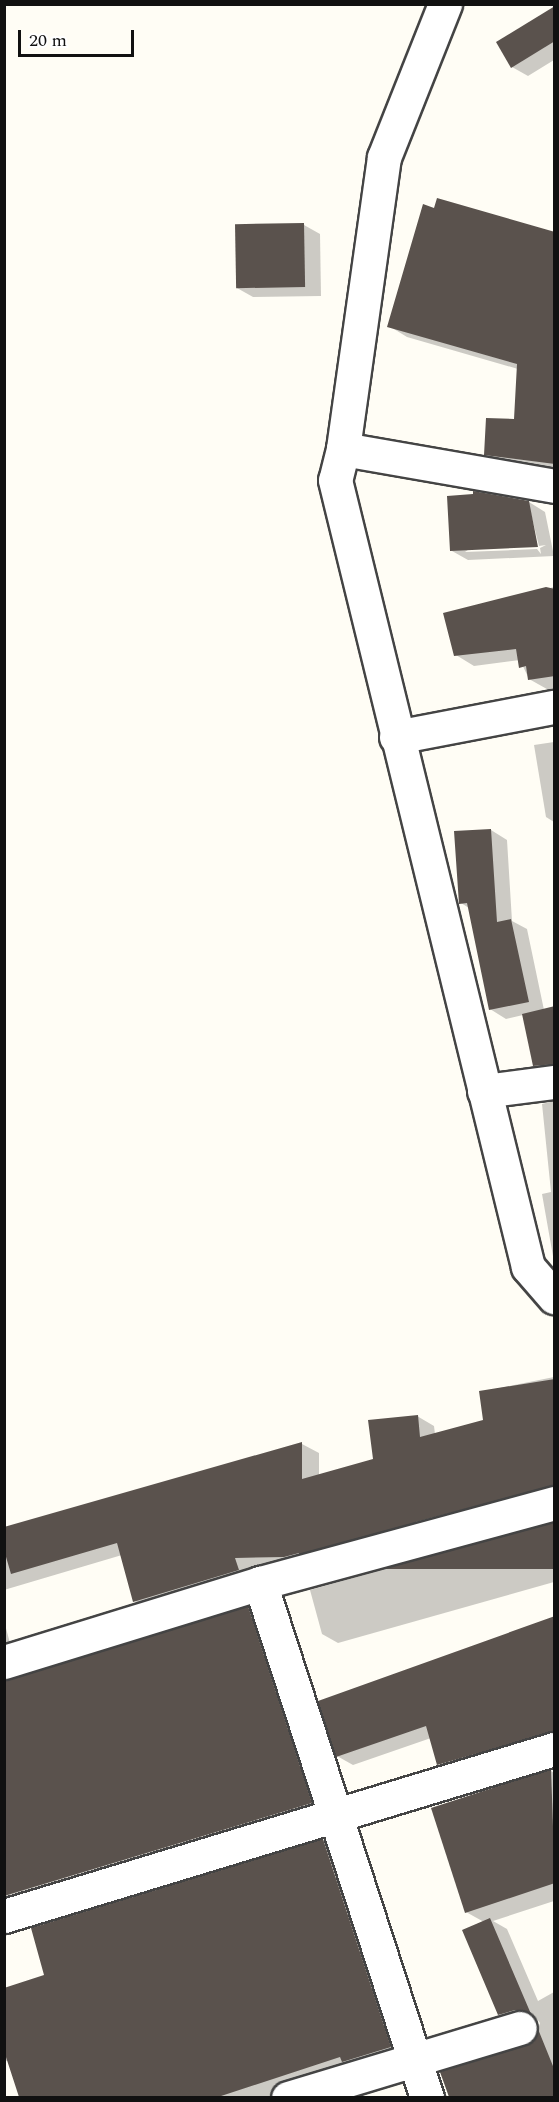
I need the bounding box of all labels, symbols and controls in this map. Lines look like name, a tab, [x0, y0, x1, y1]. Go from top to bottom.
scale bar	[21, 18, 136, 56]
text: 20 m	[29, 27, 67, 54]

